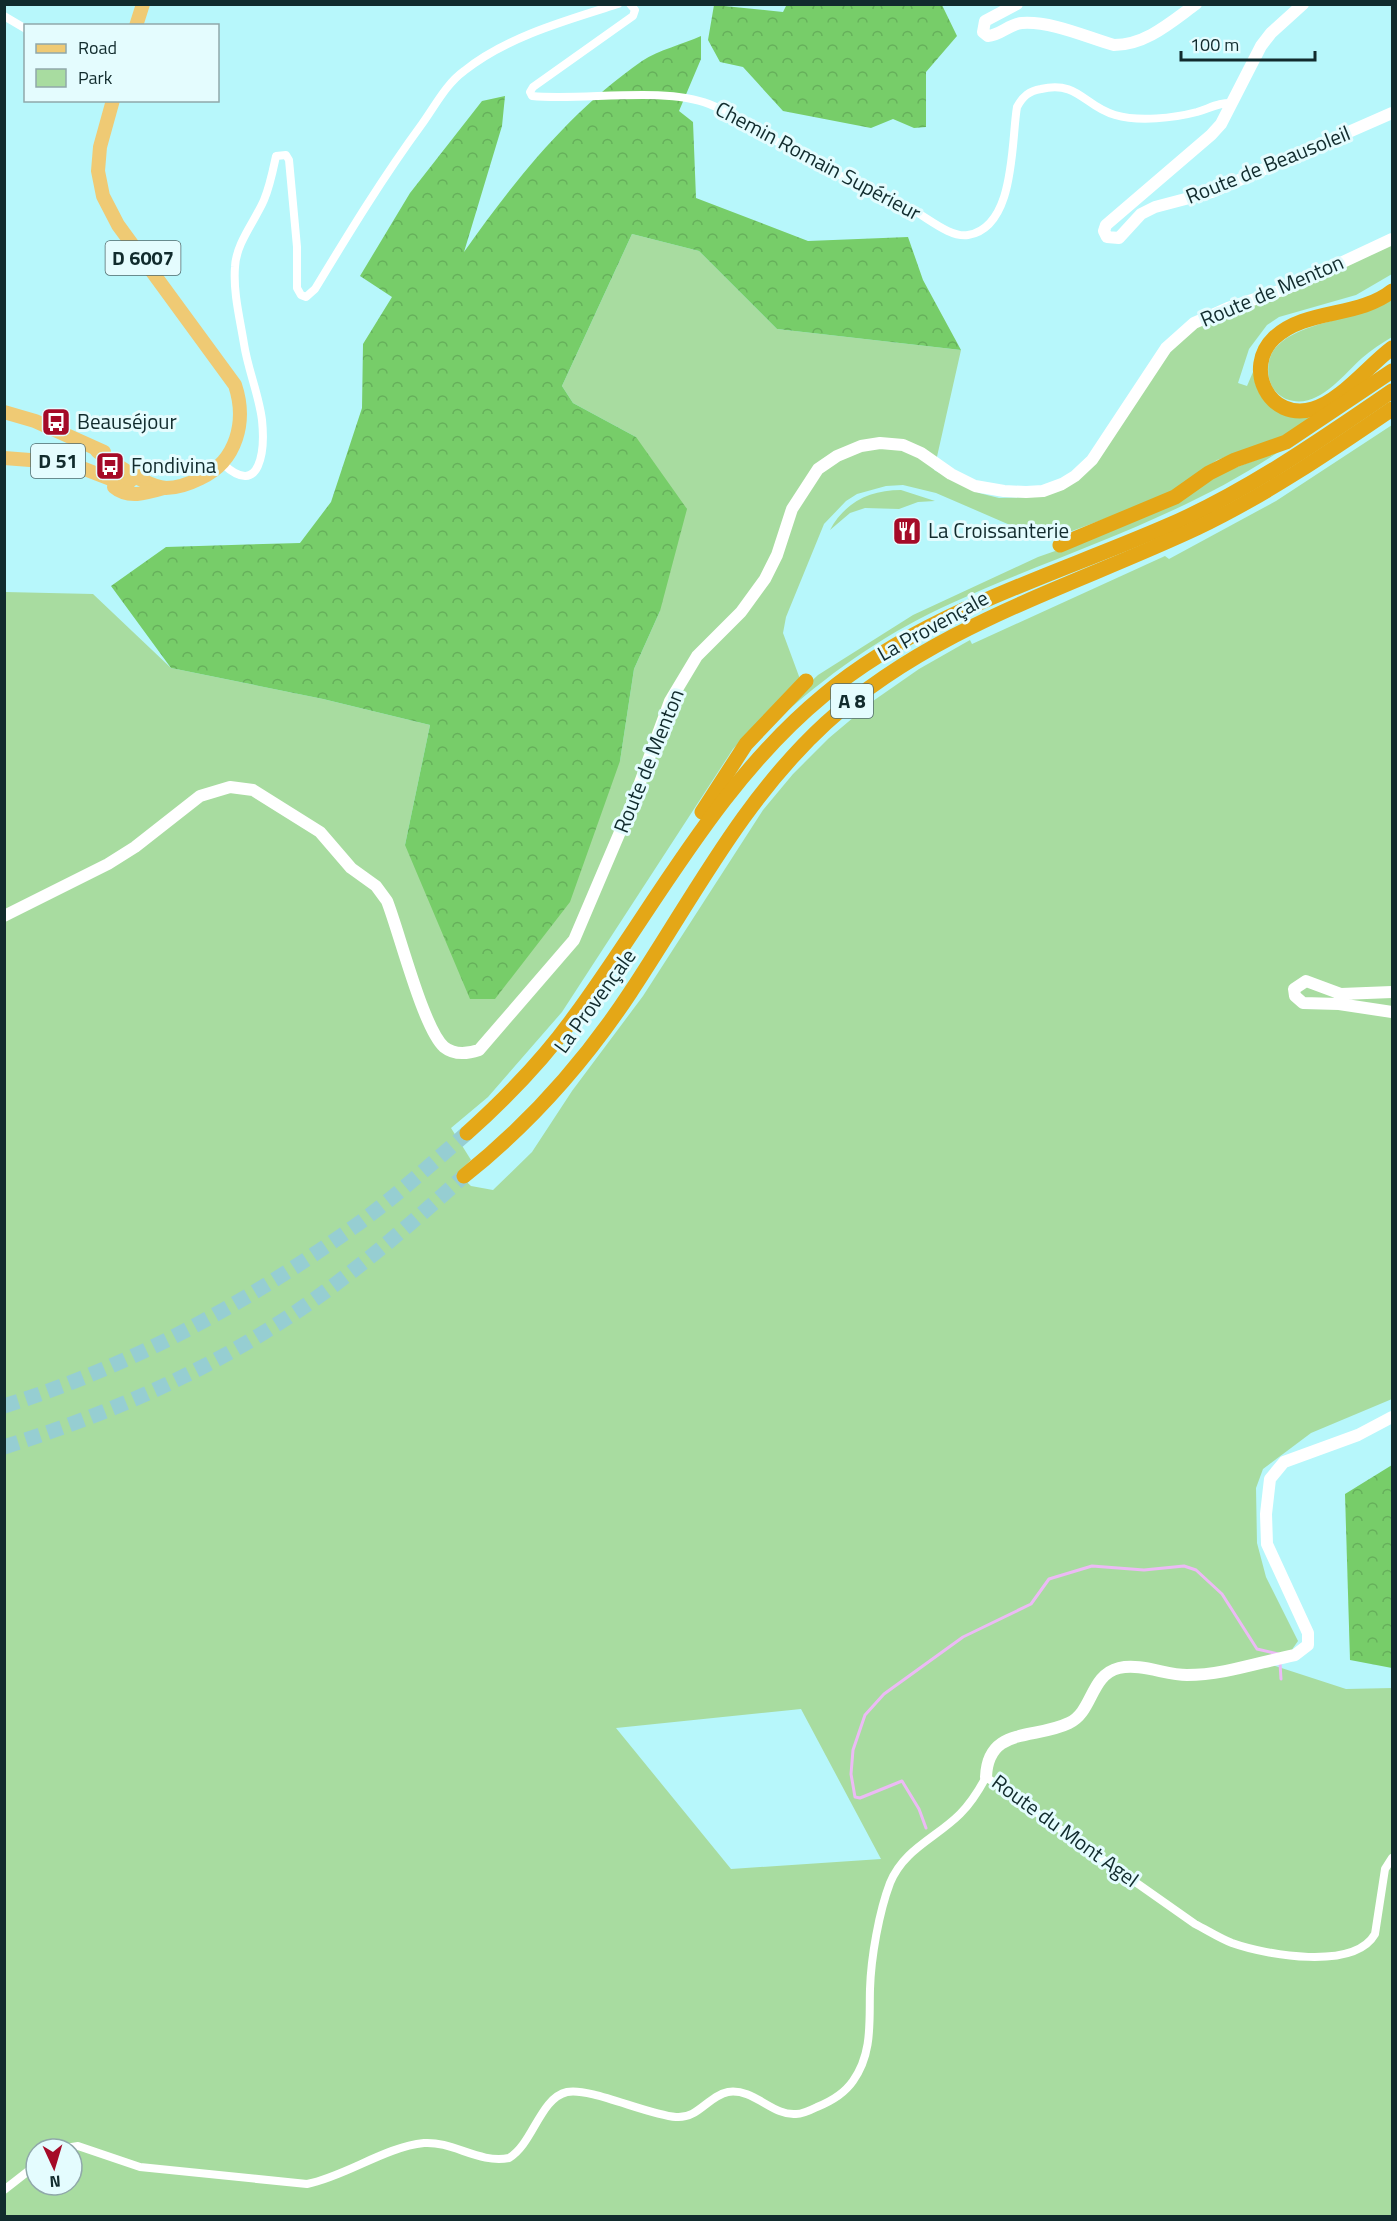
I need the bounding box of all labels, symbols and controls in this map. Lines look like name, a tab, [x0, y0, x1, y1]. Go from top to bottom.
legend	[24, 24, 219, 102]
scale bar	[1181, 24, 1314, 62]
text: 100 m	[1190, 31, 1239, 58]
text: Road	[78, 34, 117, 61]
text: Park	[78, 64, 113, 91]
street label: Chemin Romain Supérieur	[710, 92, 927, 228]
street label: Route de Beausoleil	[1181, 116, 1355, 212]
road number: D 6007	[106, 241, 180, 275]
street label: Route de Menton	[1195, 245, 1348, 335]
place label: Beauséjour	[77, 405, 177, 437]
bus stop icon: Beauséjour	[40, 406, 72, 438]
road number: D 51	[31, 444, 85, 478]
place label: Fondivina	[131, 449, 217, 481]
bus stop icon: Fondivina	[94, 450, 126, 482]
place label: La Croissanterie	[928, 514, 1069, 546]
restaurant icon: La Croissanterie	[891, 515, 923, 547]
street label: La Provençale	[871, 581, 994, 669]
street label: Route de Menton	[605, 684, 692, 838]
road number: A 8	[831, 684, 873, 718]
street label: La Provençale	[545, 941, 643, 1059]
street label: Route du Mont Agel	[985, 1766, 1146, 1895]
north arrow	[24, 2137, 84, 2197]
text: N	[49, 2170, 61, 2194]

